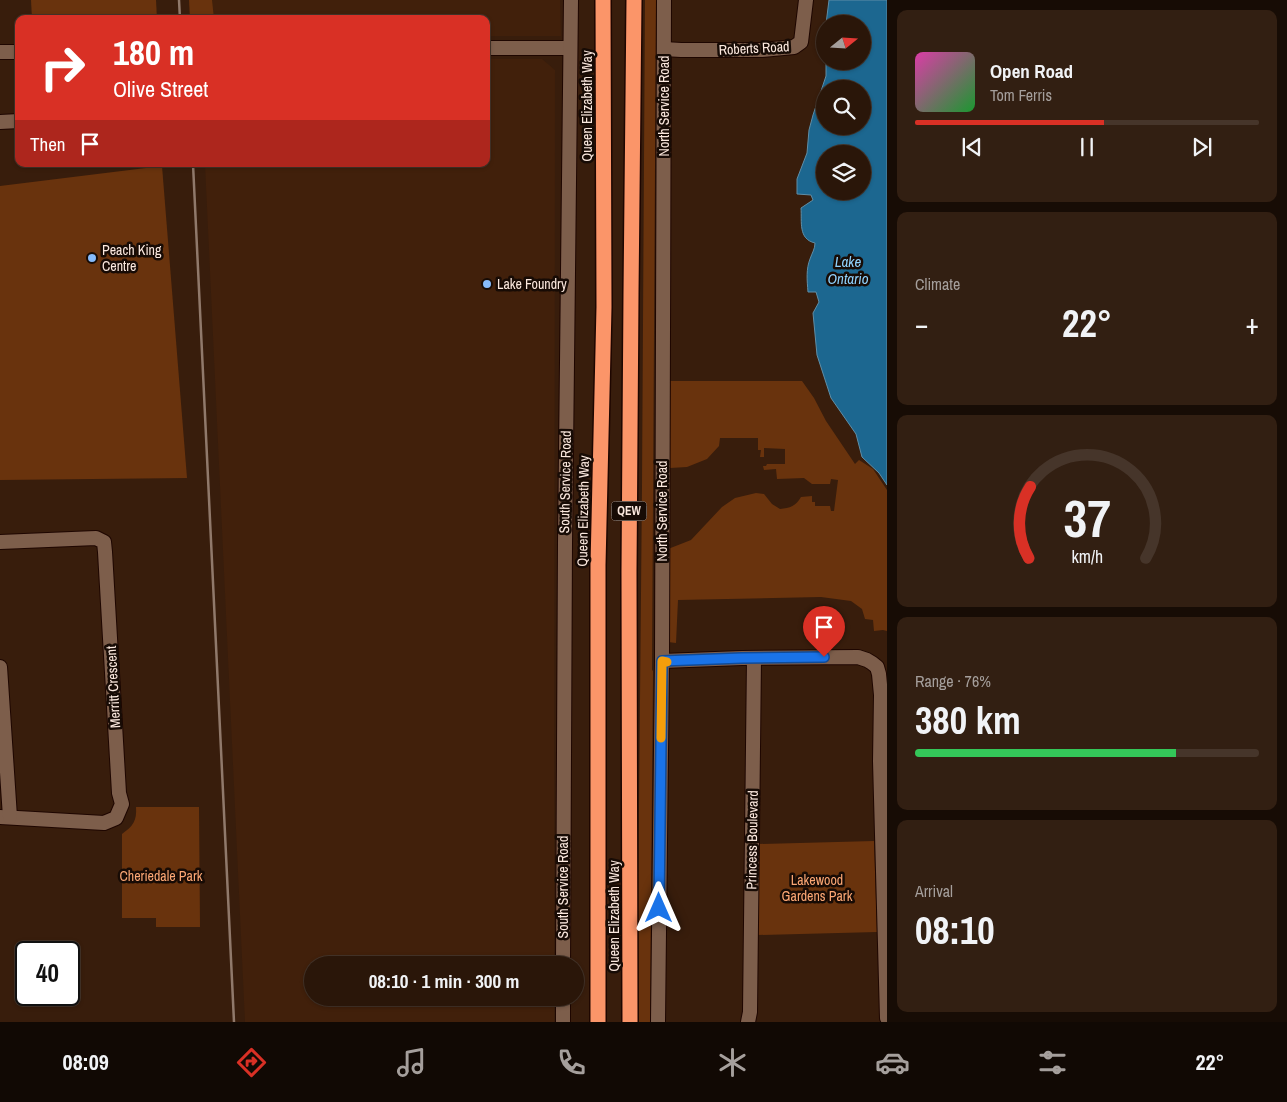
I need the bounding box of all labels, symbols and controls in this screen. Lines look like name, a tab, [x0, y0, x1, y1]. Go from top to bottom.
north arrow	[816, 15, 871, 70]
map controls	[816, 15, 871, 200]
text: 180 m	[113, 29, 194, 76]
icon: right	[30, 35, 95, 100]
street label: Roberts Road	[718, 37, 790, 59]
street label: Queen Elizabeth Way	[578, 50, 596, 162]
street label: North Service Road	[655, 56, 673, 156]
text: Open Road	[990, 58, 1073, 84]
text: Olive Street	[113, 74, 208, 104]
button: search	[816, 80, 871, 135]
text: Tom Ferris	[990, 84, 1052, 106]
icon: arrive	[76, 130, 104, 158]
text: Then	[30, 131, 66, 157]
icon: previous	[958, 133, 986, 161]
icon: pause	[1073, 133, 1101, 161]
icon: next	[1188, 133, 1216, 161]
button: layers	[816, 145, 871, 200]
place label: Peach King Centre	[102, 241, 162, 275]
water label: Lake Ontario	[827, 251, 869, 289]
marker: Peach King Centre	[86, 252, 98, 264]
text: Climate	[915, 273, 960, 295]
place label: Lake Foundry	[497, 275, 567, 293]
marker: Lake Foundry	[481, 278, 493, 290]
text: 22°	[1062, 298, 1112, 349]
text: −	[915, 305, 928, 343]
text: +	[1246, 305, 1259, 343]
street label: South Service Road	[555, 430, 575, 534]
street label: Queen Elizabeth Way	[573, 455, 593, 567]
street label: North Service Road	[653, 461, 671, 561]
text: 37	[1063, 483, 1111, 553]
road number: QEW	[612, 502, 646, 520]
text: km/h	[1071, 545, 1103, 569]
pin	[803, 606, 845, 657]
icon: arrive	[810, 613, 838, 641]
street label: Merritt Crescent	[102, 645, 124, 729]
text: Range · 76%	[915, 670, 991, 692]
text: 380 km	[915, 695, 1021, 746]
street label: Princess Boulevard	[742, 790, 762, 890]
street label: South Service Road	[554, 836, 572, 938]
street label: Queen Elizabeth Way	[605, 860, 623, 972]
park label: Cheriedale Park	[120, 867, 203, 885]
park label: Lakewood Gardens Park	[782, 871, 853, 905]
text: Arrival	[915, 880, 953, 902]
position arrow	[632, 881, 684, 933]
text: 08:10	[915, 905, 995, 956]
speed limit sign: 40	[15, 941, 80, 1006]
text: 08:10 · 1 min · 300 m	[369, 968, 519, 994]
icon: directions	[234, 1045, 269, 1080]
icon: music	[394, 1045, 429, 1080]
icon: phone	[554, 1045, 589, 1080]
icon: climate	[715, 1045, 750, 1080]
icon: car	[875, 1045, 910, 1080]
icon: filters	[1035, 1045, 1070, 1080]
text: 08:09	[63, 1047, 109, 1077]
text: 22°	[1195, 1047, 1224, 1077]

